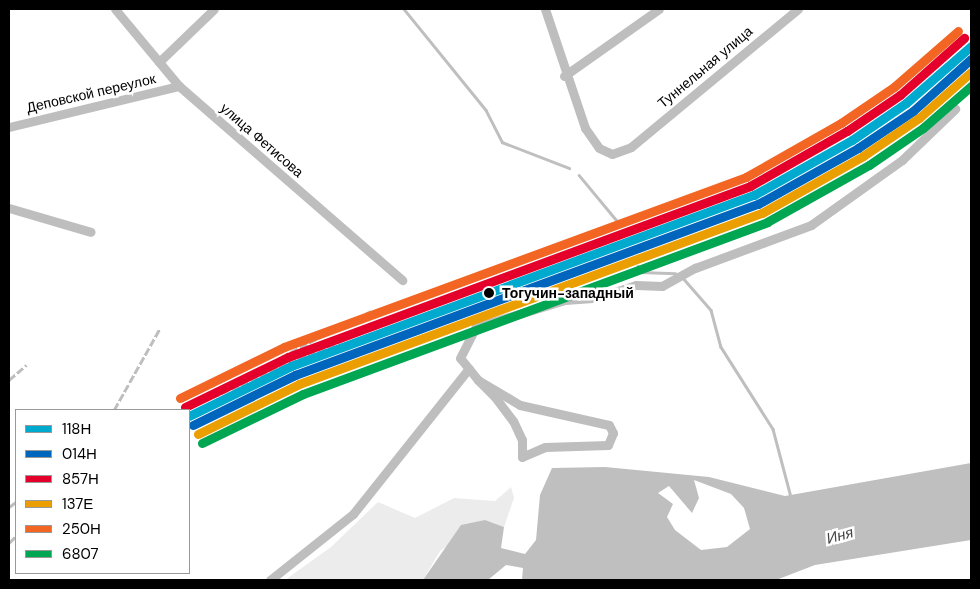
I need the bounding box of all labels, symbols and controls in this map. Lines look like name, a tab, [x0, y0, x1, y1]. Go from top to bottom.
street label: Туннельная улица	[654, 23, 756, 111]
street label: Деповской переулок	[25, 70, 157, 116]
street label: улица Фетисова	[217, 99, 307, 181]
marker: Тогучин-западный	[480, 284, 498, 302]
place label: Тогучин-западный	[502, 285, 634, 301]
legend	[15, 409, 190, 574]
text: 118Н	[62, 419, 91, 439]
text: 014Н	[62, 444, 97, 464]
text: 857Н	[62, 469, 99, 489]
text: 137Е	[62, 494, 93, 514]
text: 250Н	[62, 519, 101, 539]
water label: Иня	[825, 524, 855, 548]
text: 6807	[62, 544, 99, 564]

